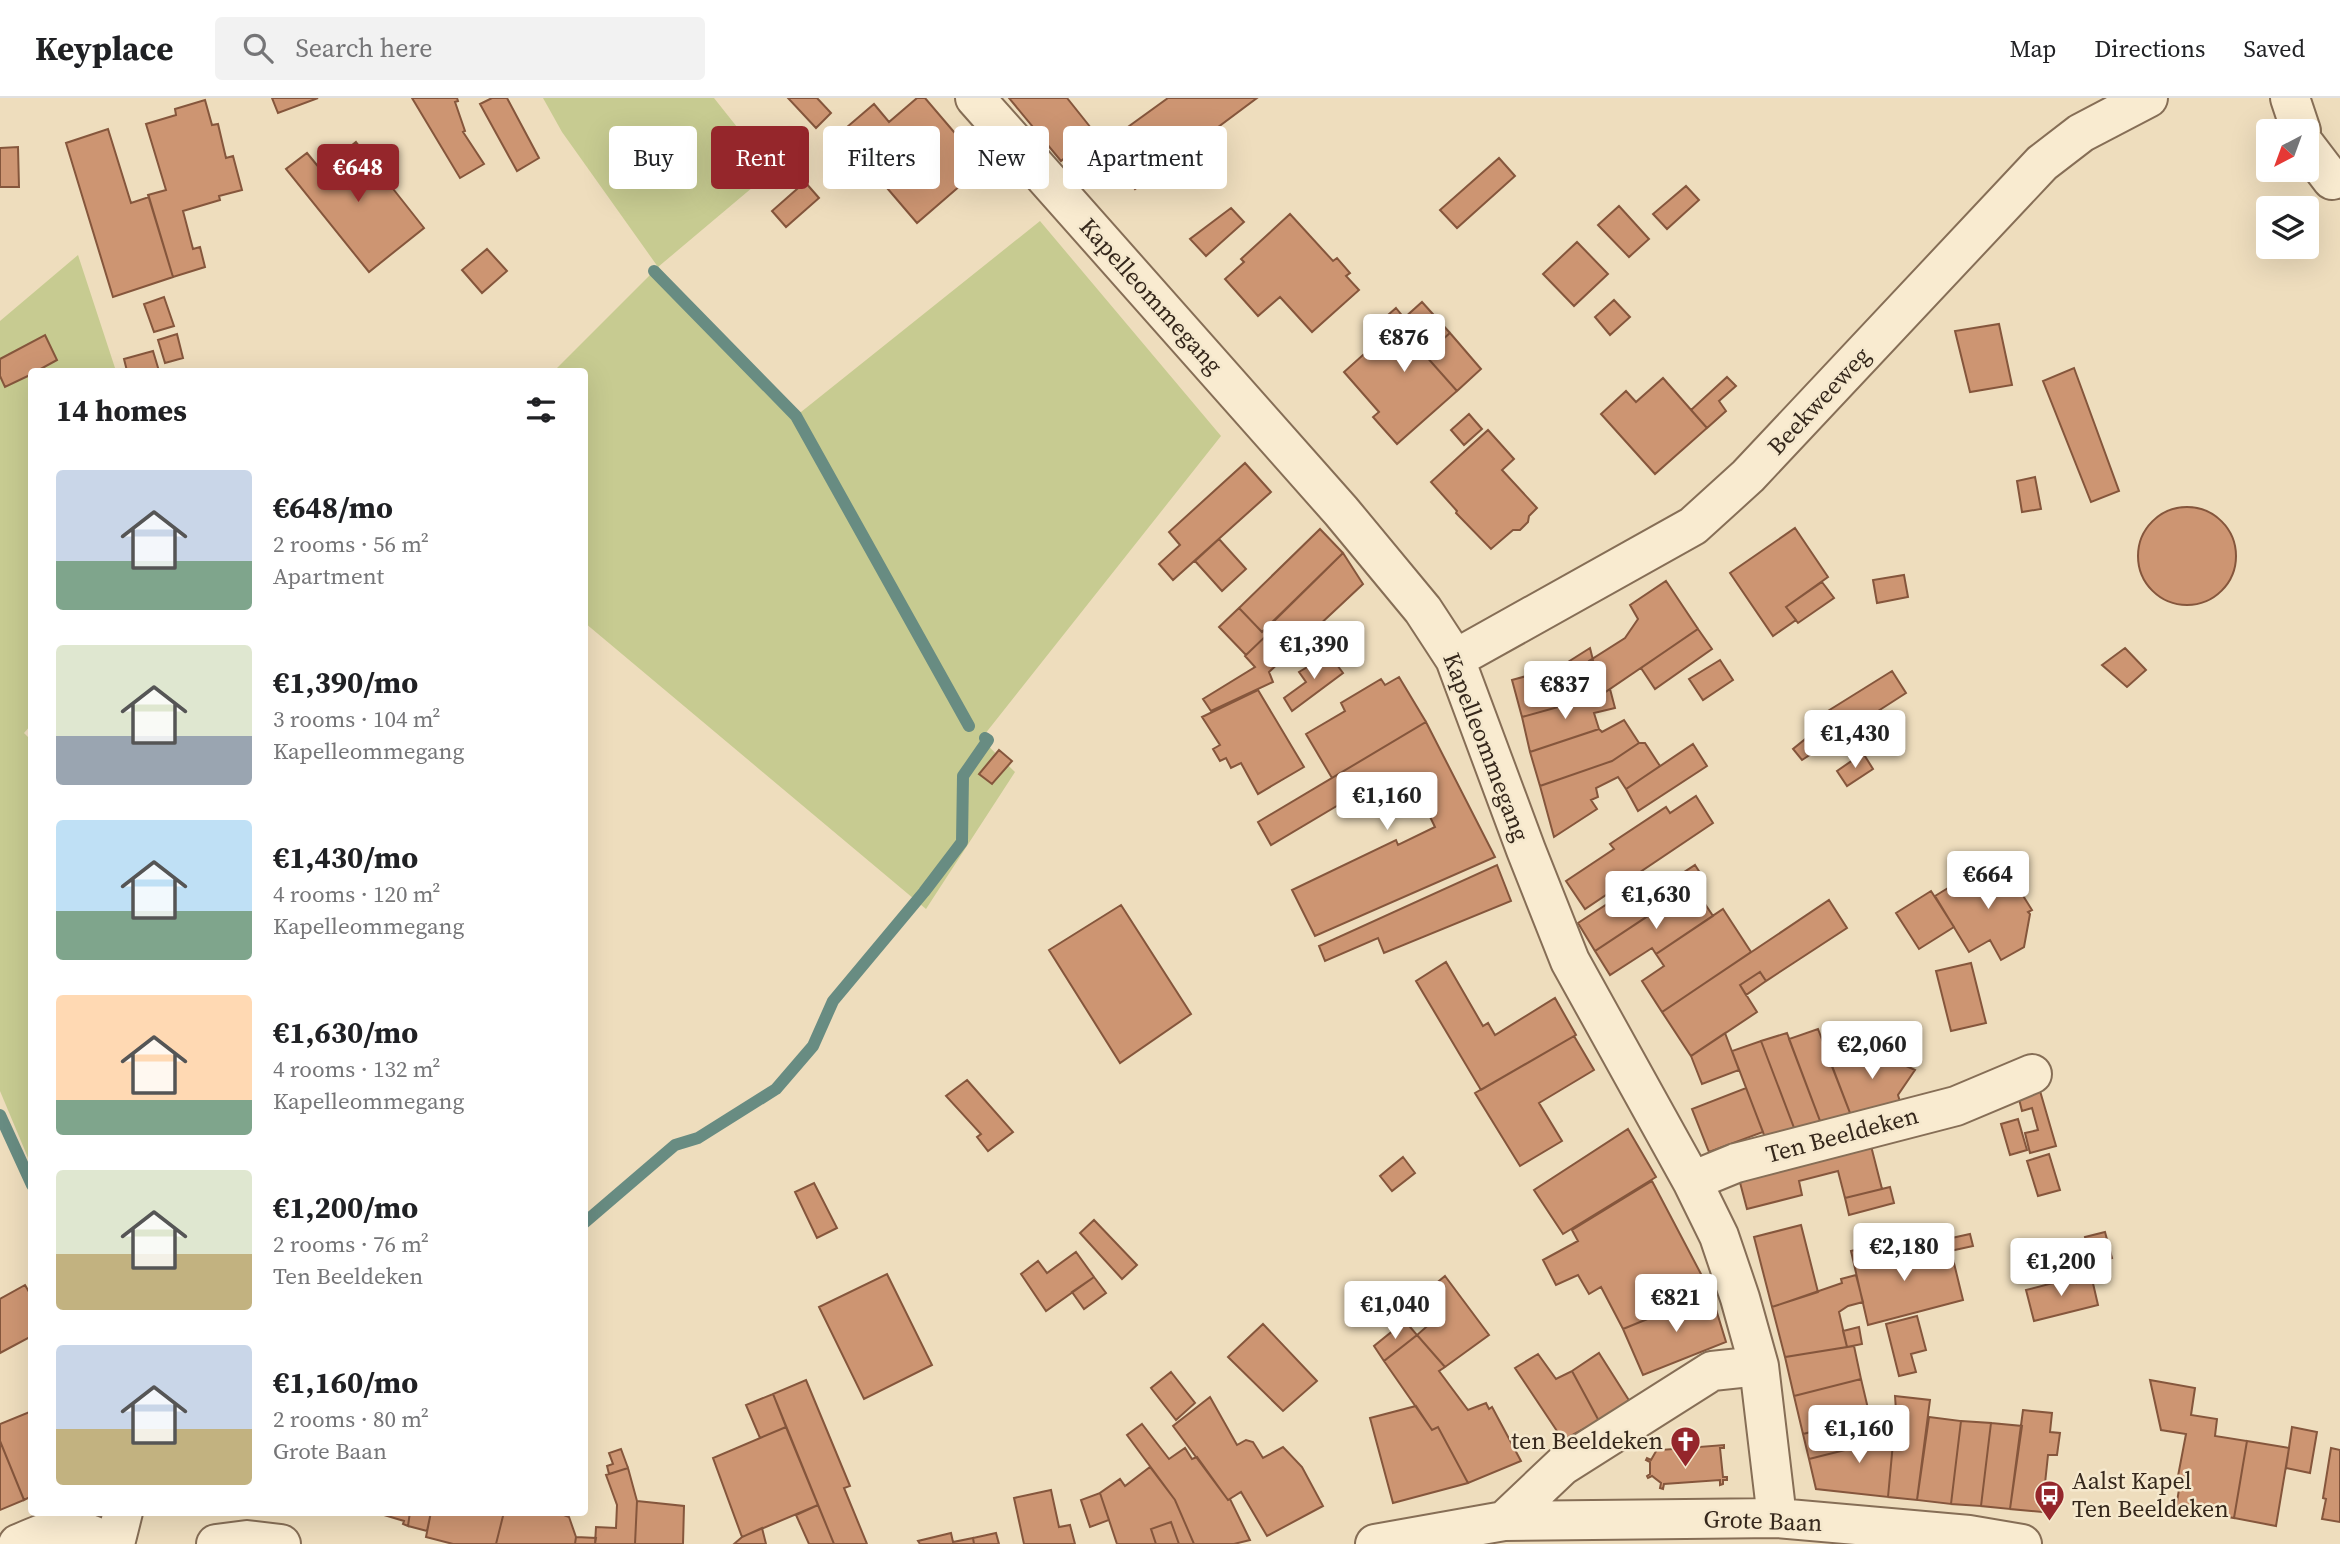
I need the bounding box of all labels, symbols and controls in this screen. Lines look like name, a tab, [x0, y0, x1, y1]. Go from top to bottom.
search box	[215, 17, 705, 80]
text: Keyplace	[35, 26, 173, 71]
icon: search	[239, 29, 277, 67]
text: Search here	[295, 30, 433, 66]
text: Map	[2009, 32, 2056, 65]
text: Directions	[2094, 32, 2205, 65]
text: Saved	[2243, 32, 2305, 65]
north arrow	[2256, 119, 2319, 182]
map controls	[2256, 119, 2319, 259]
chip: Buy	[609, 126, 697, 189]
chip: Rent	[711, 126, 809, 189]
chip: Filters	[823, 126, 940, 189]
chip: New	[954, 126, 1049, 189]
chip: Apartment	[1063, 126, 1227, 189]
pin: €648	[317, 144, 399, 204]
text: €648	[333, 151, 383, 183]
button: layers	[2256, 196, 2319, 259]
street label: Kapelleommegang	[1072, 210, 1230, 381]
pin: €876	[1363, 314, 1445, 374]
text: €876	[1379, 321, 1429, 353]
street label: Beekweeweg	[1760, 339, 1877, 462]
text: 14 homes	[56, 390, 187, 431]
icon: filters	[522, 391, 560, 429]
text: €648/mo	[273, 487, 393, 528]
icon: home	[112, 498, 196, 582]
text: 2 rooms · 56 m²	[273, 528, 429, 560]
text: Apartment	[273, 560, 384, 592]
pin: €1,390	[1257, 622, 1371, 681]
text: €1,390	[1279, 628, 1349, 660]
street label: Kapelleommegang	[1435, 648, 1538, 846]
text: €1,390/mo	[273, 662, 418, 703]
pin: €837	[1524, 662, 1606, 721]
text: €837	[1540, 668, 1590, 700]
icon: home	[112, 673, 196, 757]
text: 3 rooms · 104 m²	[273, 703, 440, 735]
pin: €1,430	[1798, 710, 1912, 770]
text: €1,430	[1820, 717, 1890, 749]
text: Kapelleommegang	[273, 735, 464, 767]
pin: €1,160	[1330, 772, 1444, 832]
text: €1,160	[1352, 779, 1422, 811]
text: €1,430/mo	[273, 837, 418, 878]
icon: home	[112, 848, 196, 932]
pin: €664	[1947, 852, 2029, 911]
text: €664	[1963, 858, 2013, 890]
pin: €1,630	[1599, 872, 1713, 931]
text: 4 rooms · 120 m²	[273, 878, 440, 910]
text: €1,630	[1621, 878, 1691, 910]
text: Kapelleommegang	[273, 910, 464, 942]
text: €1,630/mo	[273, 1012, 418, 1053]
pin: €2,060	[1815, 1021, 1929, 1081]
icon: home	[112, 1023, 196, 1107]
text: €2,060	[1837, 1028, 1907, 1060]
text: 4 rooms · 132 m²	[273, 1053, 440, 1085]
text: Kapelleommegang	[273, 1085, 464, 1117]
street label: Ten Beeldeken	[1762, 1098, 1922, 1171]
text: €1,200/mo	[273, 1187, 418, 1228]
icon: home	[112, 1198, 196, 1282]
pin: €2,180	[1847, 1224, 1961, 1283]
text: 2 rooms · 76 m²	[273, 1228, 429, 1260]
text: €2,180	[1869, 1230, 1939, 1262]
pin: €1,200	[2004, 1238, 2118, 1298]
text: €1,200	[2026, 1245, 2096, 1277]
text: Ten Beeldeken	[273, 1260, 423, 1292]
pin: €821	[1635, 1274, 1717, 1334]
text: €821	[1651, 1281, 1701, 1313]
pin: €1,040	[1338, 1282, 1452, 1341]
text: €1,040	[1360, 1288, 1430, 1320]
text: €1,160/mo	[273, 1362, 418, 1403]
icon: home	[112, 1373, 196, 1457]
text: 2 rooms · 80 m²	[273, 1403, 429, 1435]
pin: €1,160	[1802, 1406, 1916, 1465]
text: €1,160	[1824, 1412, 1894, 1444]
place label: ten Beeldeken	[1511, 1424, 1663, 1457]
church icon: ten Beeldeken	[1669, 1424, 1703, 1468]
text: Grote Baan	[273, 1435, 387, 1467]
place label: Aalst Kapel Ten Beeldeken	[2072, 1464, 2229, 1525]
bus stop icon: Aalst Kapel Ten Beeldeken	[2032, 1478, 2066, 1522]
street label: Grote Baan	[1703, 1502, 1823, 1539]

